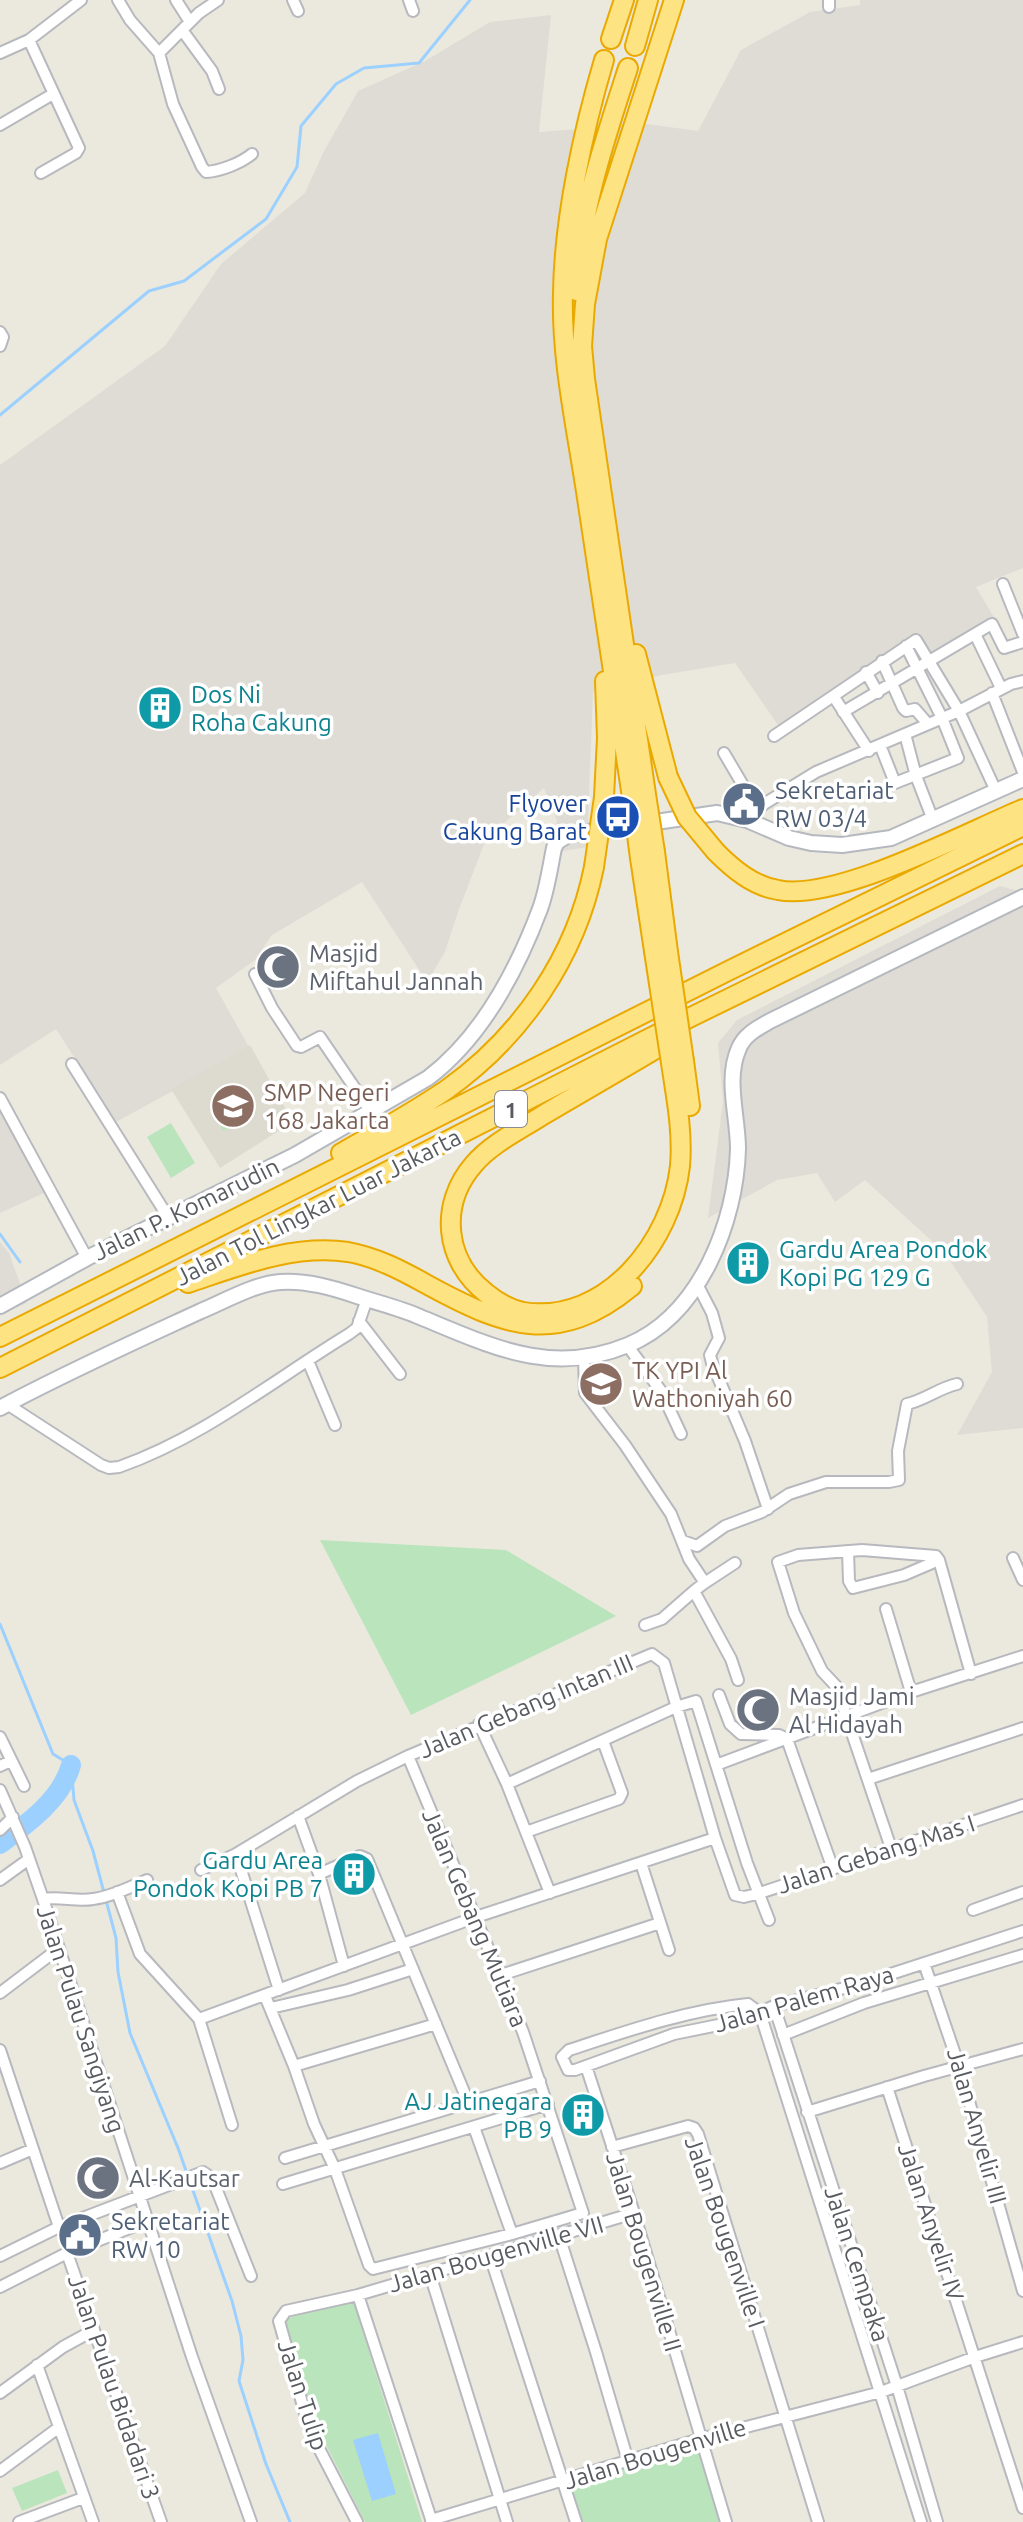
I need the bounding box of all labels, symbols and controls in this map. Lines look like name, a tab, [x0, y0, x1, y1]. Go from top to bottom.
place label: Dos Ni Roha Cakung	[191, 681, 332, 736]
building icon: Dos Ni Roha Cakung	[136, 684, 184, 732]
place label: Sekretariat RW 03/4	[775, 777, 894, 832]
public building icon: Sekretariat RW 03/4	[720, 780, 768, 828]
place label: Flyover Cakung Barat	[443, 790, 588, 845]
bus stop icon: Flyover Cakung Barat	[594, 793, 642, 841]
place label: Masjid Miftahul Jannah	[309, 940, 483, 995]
mosque icon: Masjid Miftahul Jannah	[254, 943, 302, 991]
place label: SMP Negeri 168 Jakarta	[264, 1079, 390, 1134]
school or university icon: SMP Negeri 168 Jakarta	[209, 1082, 257, 1130]
road number: 1	[495, 1091, 527, 1127]
street label: Jalan Tol Lingkar Luar Jakarta	[171, 1123, 465, 1291]
street label: Jalan P. Komarudin	[89, 1152, 283, 1266]
place label: Gardu Area Pondok Kopi PG 129 G	[779, 1236, 987, 1291]
building icon: Gardu Area Pondok Kopi PG 129 G	[724, 1239, 772, 1287]
place label: TK YPI Al Wathoniyah 60	[632, 1357, 793, 1412]
school or university icon: TK YPI Al Wathoniyah 60	[577, 1360, 625, 1408]
street label: Jalan Gebang Intan III	[415, 1649, 637, 1763]
place label: Masjid Jami Al Hidayah	[789, 1683, 915, 1738]
mosque icon: Masjid Jami Al Hidayah	[734, 1686, 782, 1734]
street label: Jalan Gebang Mutiara	[417, 1805, 533, 2031]
street label: Jalan Gebang Mas I	[774, 1809, 978, 1899]
place label: Gardu Area Pondok Kopi PB 7	[133, 1847, 323, 1902]
building icon: Gardu Area Pondok Kopi PB 7	[330, 1850, 378, 1898]
street label: Jalan Pulau Sangiyang	[31, 1902, 131, 2136]
street label: Jalan Palem Raya	[711, 1960, 897, 2038]
street label: Jalan Anyelir III	[942, 2045, 1012, 2207]
place label: AJ Jatinegara PB 9	[404, 2088, 552, 2143]
building icon: AJ Jatinegara PB 9	[559, 2091, 607, 2139]
street label: Jalan Bougenville I	[680, 2133, 770, 2331]
street label: Jalan Anyelir IV	[893, 2140, 969, 2304]
street label: Jalan Bougenville II	[601, 2149, 687, 2355]
mosque icon: Al-Kautsar	[74, 2154, 122, 2202]
place label: Al-Kautsar	[129, 2165, 240, 2192]
street label: Jalan Cempaka	[819, 2183, 895, 2345]
place label: Sekretariat RW 10	[111, 2208, 230, 2263]
street label: Jalan Bougenville VII	[386, 2210, 606, 2298]
public building icon: Sekretariat RW 10	[56, 2211, 104, 2259]
street label: Jalan Pulau Bidadari 3	[63, 2271, 165, 2503]
street label: Jalan Tulip	[272, 2336, 334, 2454]
street label: Jalan Bougenville	[561, 2413, 749, 2495]

